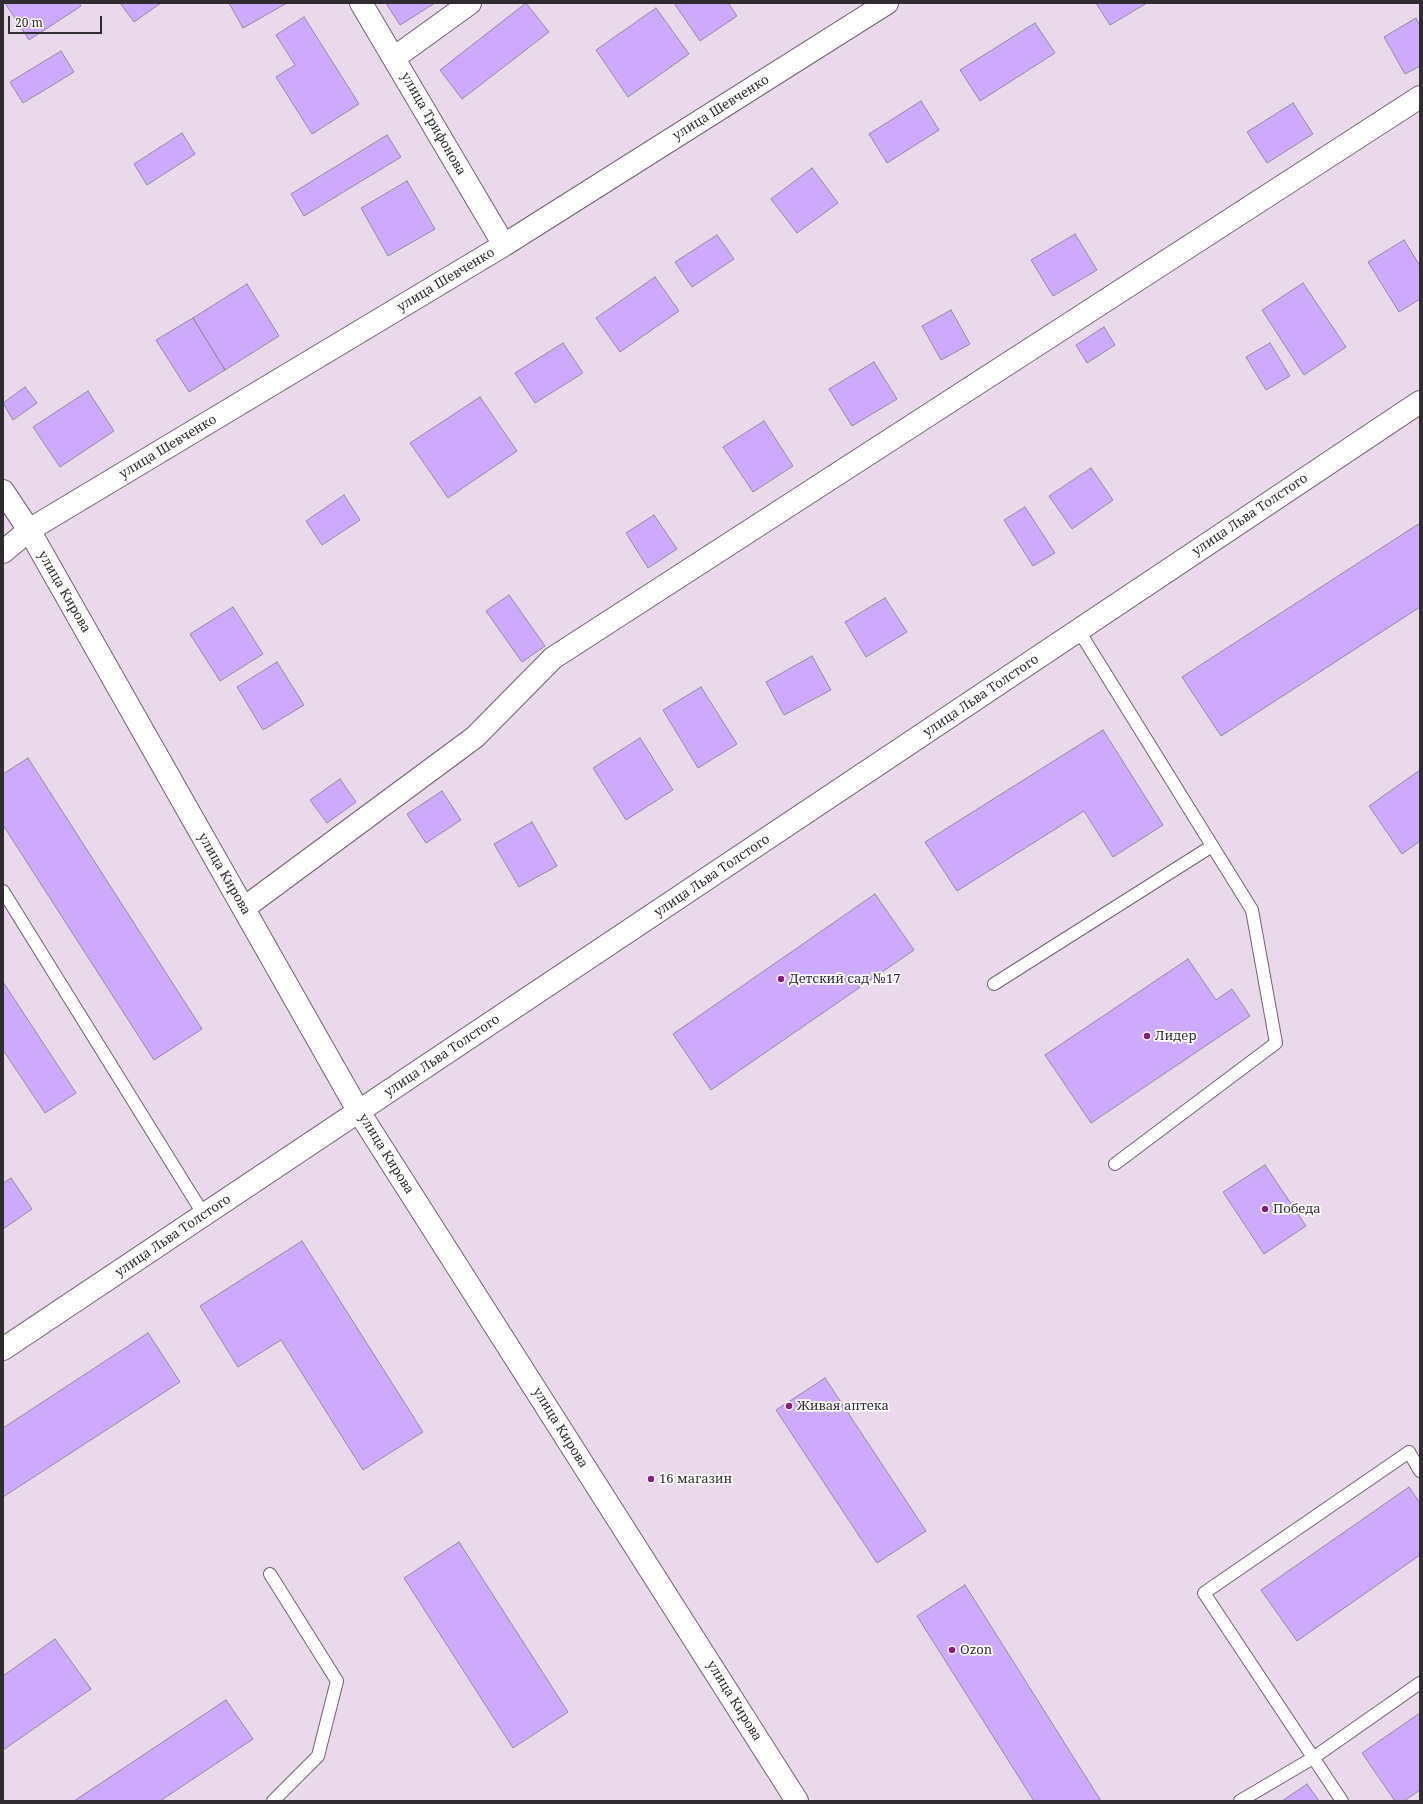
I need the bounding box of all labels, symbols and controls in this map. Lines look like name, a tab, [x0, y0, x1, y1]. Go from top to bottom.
scale bar	[10, 8, 104, 34]
text: 20 m	[15, 14, 43, 31]
street label: улица Трифонова	[397, 70, 469, 178]
street label: улица Шевченко	[670, 72, 772, 144]
street label: улица Шевченко	[395, 245, 497, 315]
street label: улица Шевченко	[117, 412, 219, 482]
street label: улица Льва Толстого	[1189, 470, 1311, 560]
street label: улица Кирова	[34, 548, 94, 636]
street label: улица Льва Толстого	[920, 651, 1042, 741]
street label: улица Кирова	[194, 830, 254, 918]
street label: улица Льва Толстого	[651, 831, 773, 921]
place label: Детский сад №17	[789, 971, 901, 987]
marker: Детский сад №17	[776, 974, 786, 984]
street label: улица Льва Толстого	[381, 1011, 503, 1101]
place label: Лидер	[1155, 1028, 1197, 1044]
marker: Лидер	[1142, 1031, 1152, 1041]
street label: улица Кирова	[355, 1111, 417, 1197]
street label: улица Льва Толстого	[112, 1191, 234, 1281]
place label: Победа	[1273, 1201, 1321, 1217]
marker: Победа	[1260, 1204, 1270, 1214]
street label: улица Кирова	[529, 1385, 591, 1471]
place label: Живая аптека	[797, 1398, 889, 1414]
marker: Живая аптека	[784, 1401, 794, 1411]
place label: 16 магазин	[659, 1471, 732, 1487]
marker: 16 магазин	[646, 1474, 656, 1484]
place label: Ozon	[960, 1642, 992, 1658]
marker: Ozon	[947, 1645, 957, 1655]
street label: улица Кирова	[703, 1658, 765, 1744]

